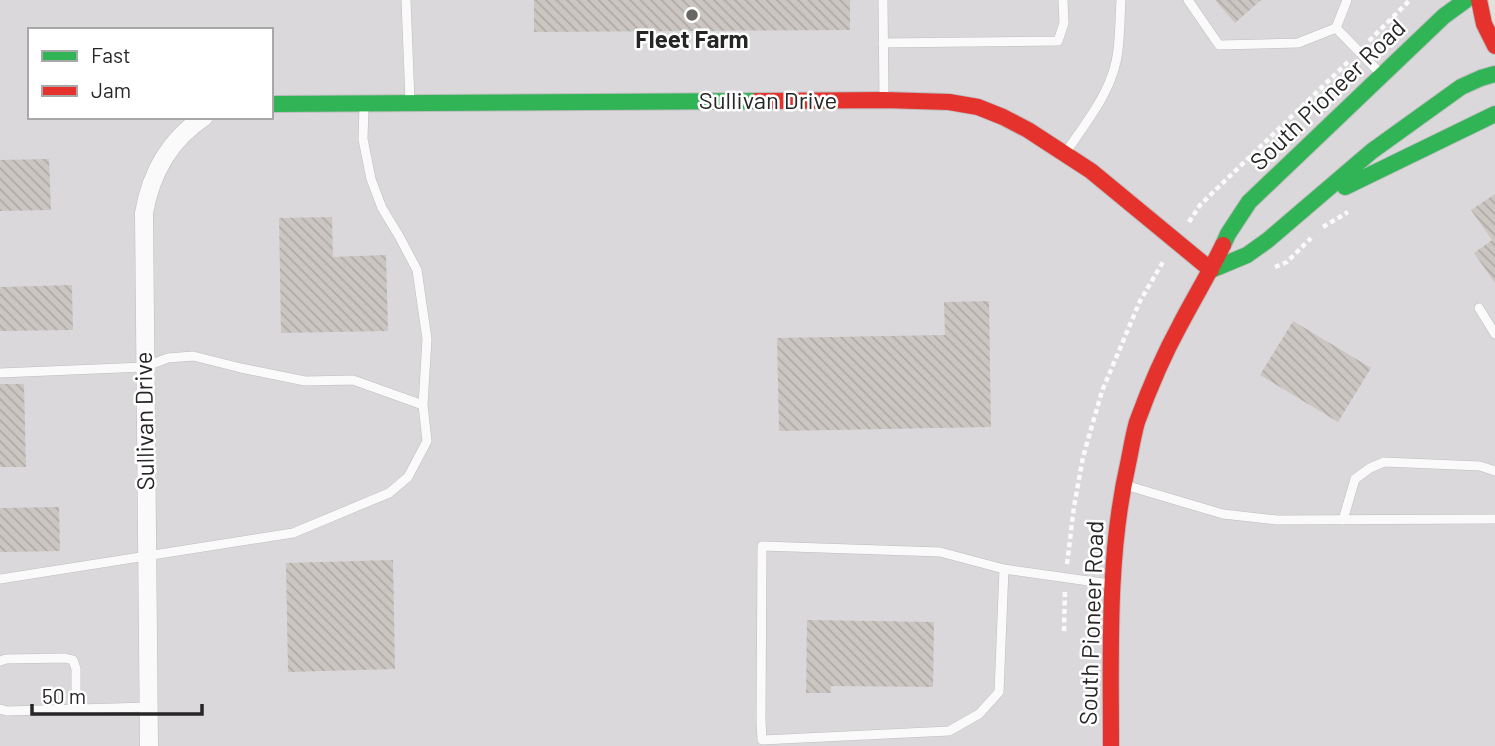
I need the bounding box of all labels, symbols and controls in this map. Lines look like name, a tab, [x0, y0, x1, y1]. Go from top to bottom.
marker: Fleet Farm	[684, 7, 700, 23]
street label: South Pioneer Road	[1243, 12, 1411, 175]
place label: Fleet Farm	[635, 24, 749, 53]
legend	[28, 28, 273, 119]
text: Fast	[91, 42, 131, 67]
text: Jam	[91, 77, 131, 102]
street label: Sullivan Drive	[699, 85, 837, 114]
street label: Sullivan Drive	[128, 351, 159, 491]
street label: South Pioneer Road	[1072, 520, 1109, 726]
scale bar	[32, 672, 201, 716]
text: 50 m	[42, 683, 86, 708]

